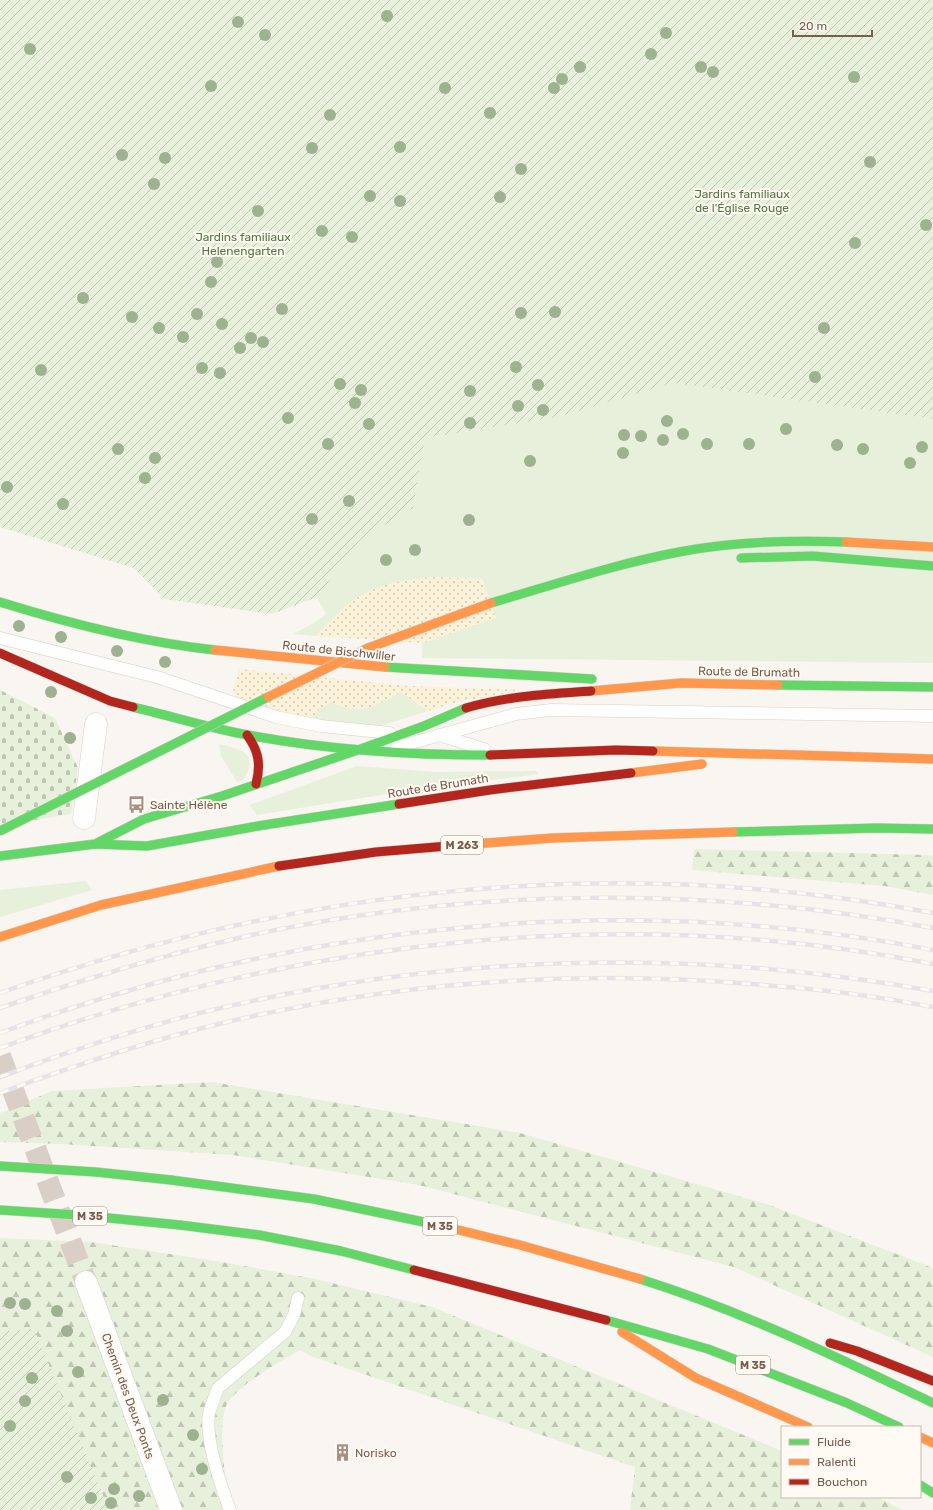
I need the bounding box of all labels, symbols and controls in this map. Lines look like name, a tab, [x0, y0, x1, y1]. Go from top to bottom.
scale bar	[793, 12, 872, 38]
text: 20 m	[799, 19, 827, 33]
park label: Jardins familiaux de l'Église Rouge	[694, 187, 790, 215]
park label: Jardins familiaux Helenengarten	[195, 230, 291, 258]
street label: Route de Bischwiller	[282, 638, 397, 664]
street label: Route de Brumath	[698, 664, 800, 680]
street label: Route de Brumath	[386, 771, 490, 801]
bus stop icon: Sainte Hélène	[127, 795, 147, 815]
place label: Sainte Hélène	[150, 798, 228, 812]
road number: M 263	[441, 836, 483, 854]
road number: M 35	[73, 1207, 107, 1225]
road number: M 35	[423, 1217, 457, 1235]
street label: Chemin des Deux Ponts	[99, 1331, 157, 1461]
road number: M 35	[736, 1356, 770, 1374]
legend	[781, 1426, 921, 1498]
text: Fluide	[817, 1435, 851, 1449]
building icon: Norisko	[332, 1443, 352, 1463]
place label: Norisko	[355, 1446, 397, 1460]
text: Ralenti	[817, 1455, 856, 1469]
text: Bouchon	[817, 1475, 867, 1489]

